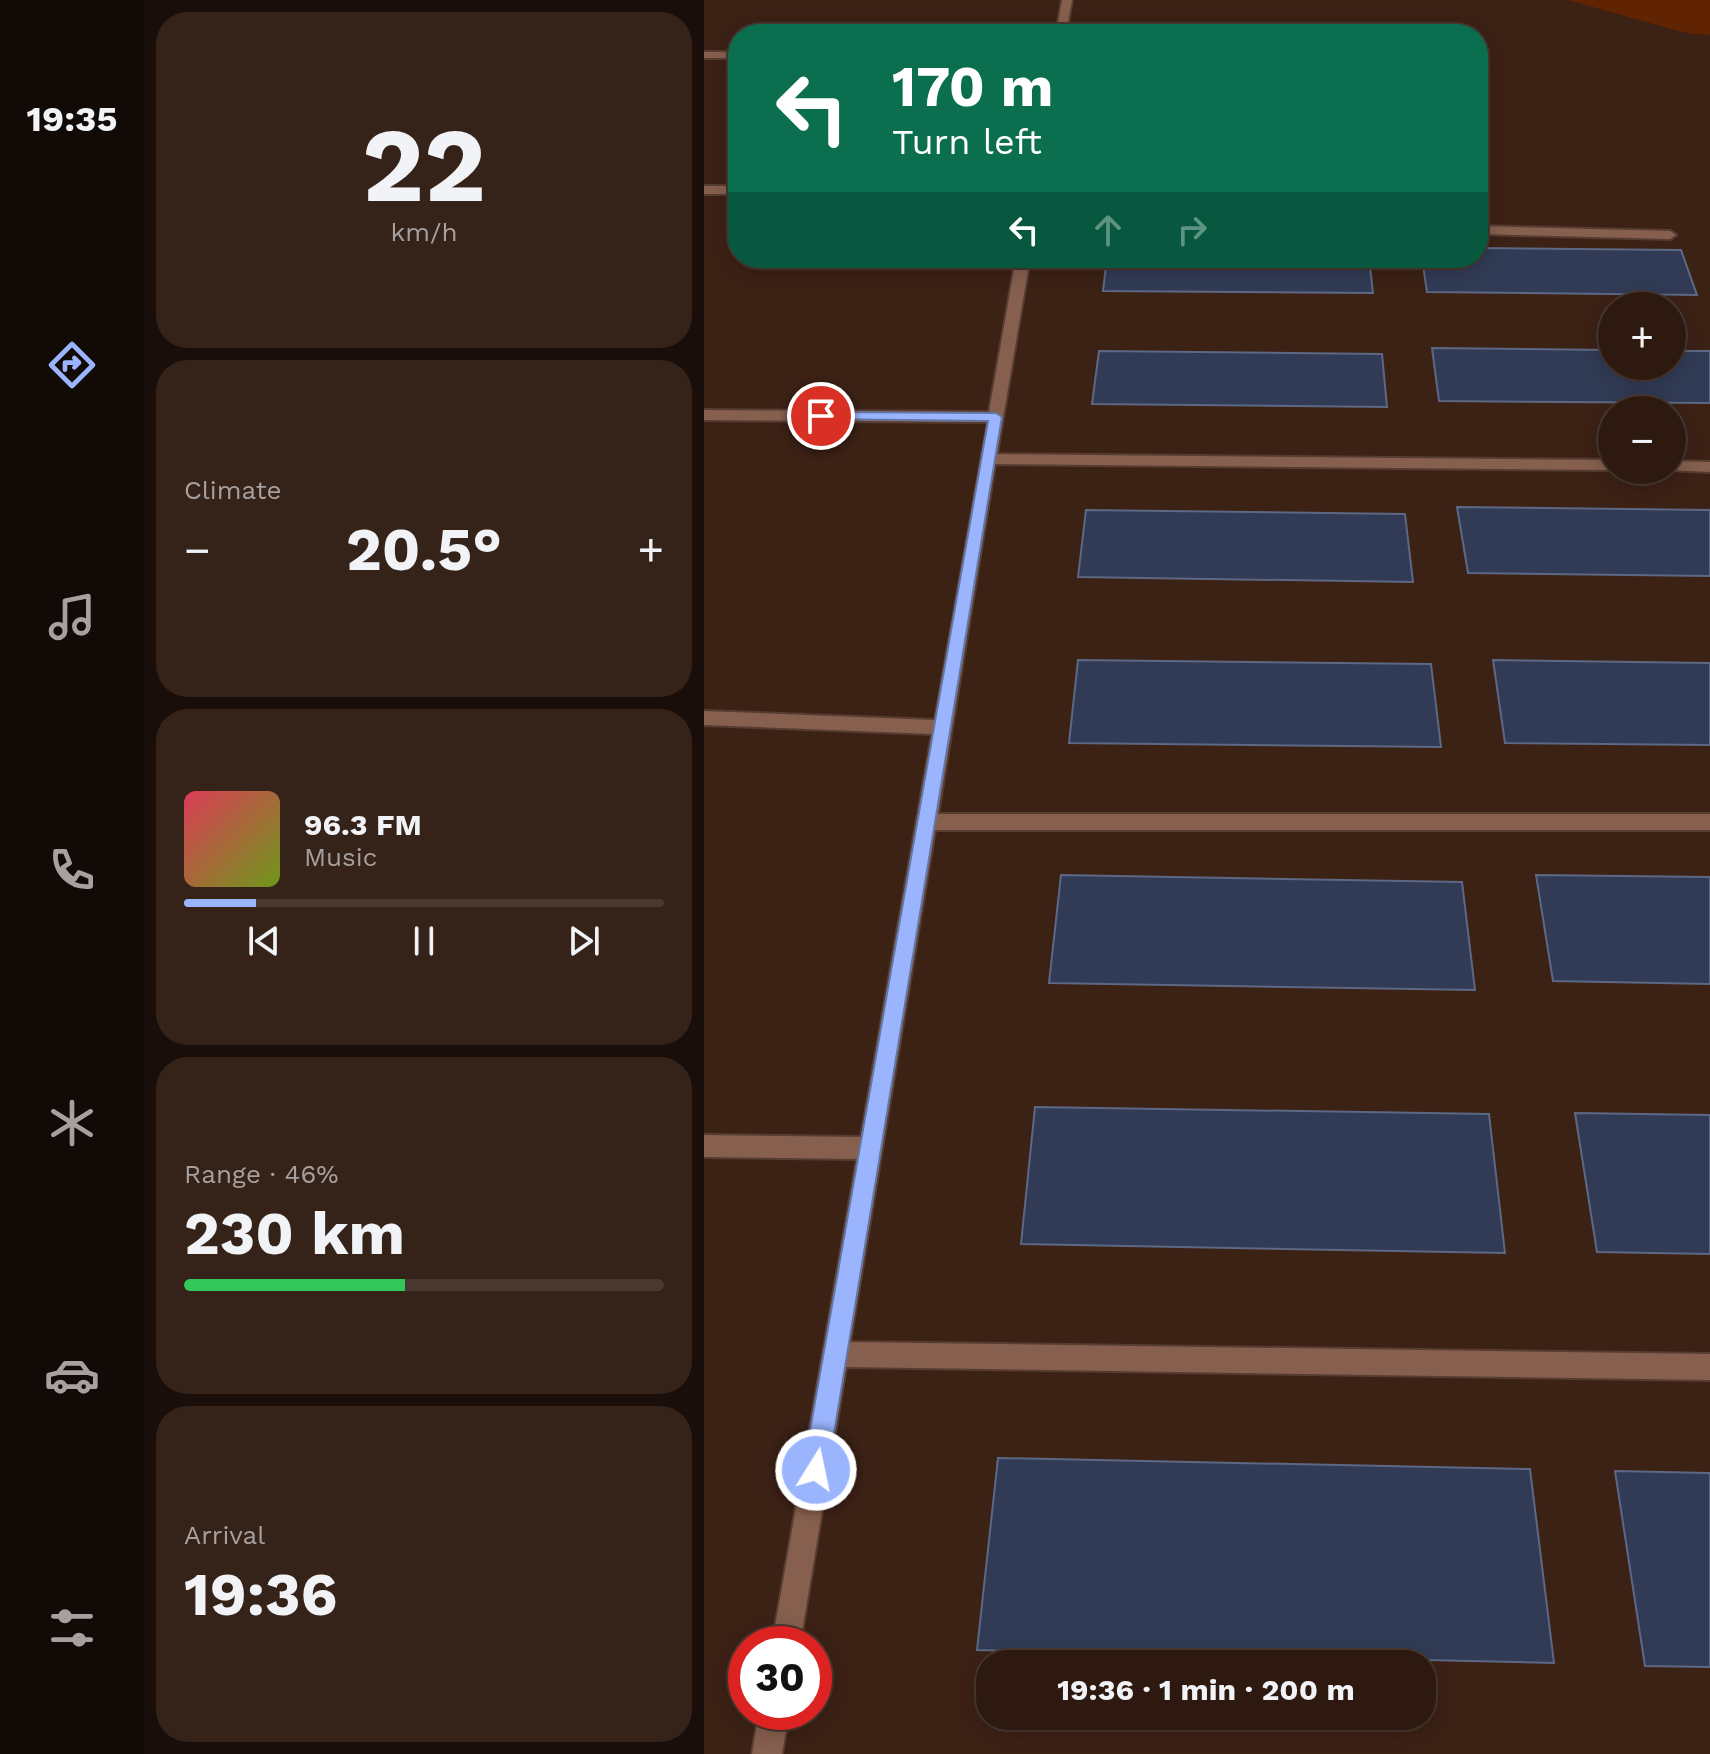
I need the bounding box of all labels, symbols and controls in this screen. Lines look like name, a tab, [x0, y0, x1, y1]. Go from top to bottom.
text: 170 m	[892, 54, 1054, 120]
icon: left	[760, 56, 864, 160]
text: 19:35	[27, 98, 117, 140]
text: 22	[362, 104, 486, 226]
text: Turn left	[892, 121, 1042, 163]
icon: left	[1002, 208, 1046, 252]
icon: ahead	[1086, 208, 1130, 252]
icon: right	[1170, 208, 1214, 252]
text: km/h	[391, 217, 457, 247]
map controls	[1598, 292, 1686, 484]
button: +	[1598, 292, 1686, 380]
icon: directions	[44, 337, 100, 393]
pin	[787, 382, 855, 450]
icon: arrive	[799, 394, 843, 438]
button: −	[1598, 396, 1686, 484]
text: Climate	[184, 475, 282, 505]
text: 20.5°	[346, 514, 502, 585]
text: −	[184, 524, 211, 576]
text: +	[637, 524, 664, 576]
icon: music	[44, 589, 100, 645]
text: 96.3 FM	[304, 807, 422, 842]
icon: phone	[44, 842, 100, 898]
text: Music	[304, 842, 377, 872]
icon: previous	[242, 919, 286, 963]
icon: pause	[402, 919, 446, 963]
icon: next	[562, 919, 606, 963]
icon: climate	[44, 1095, 100, 1151]
text: Range · 46%	[184, 1159, 339, 1189]
text: 230 km	[184, 1198, 405, 1269]
icon: car	[44, 1347, 100, 1403]
position arrow	[774, 1428, 858, 1512]
text: Arrival	[184, 1520, 265, 1550]
text: 19:36	[184, 1559, 337, 1630]
icon: filters	[44, 1600, 100, 1656]
speed limit sign: 30	[728, 1626, 832, 1730]
text: 19:36 · 1 min · 200 m	[1057, 1672, 1355, 1707]

